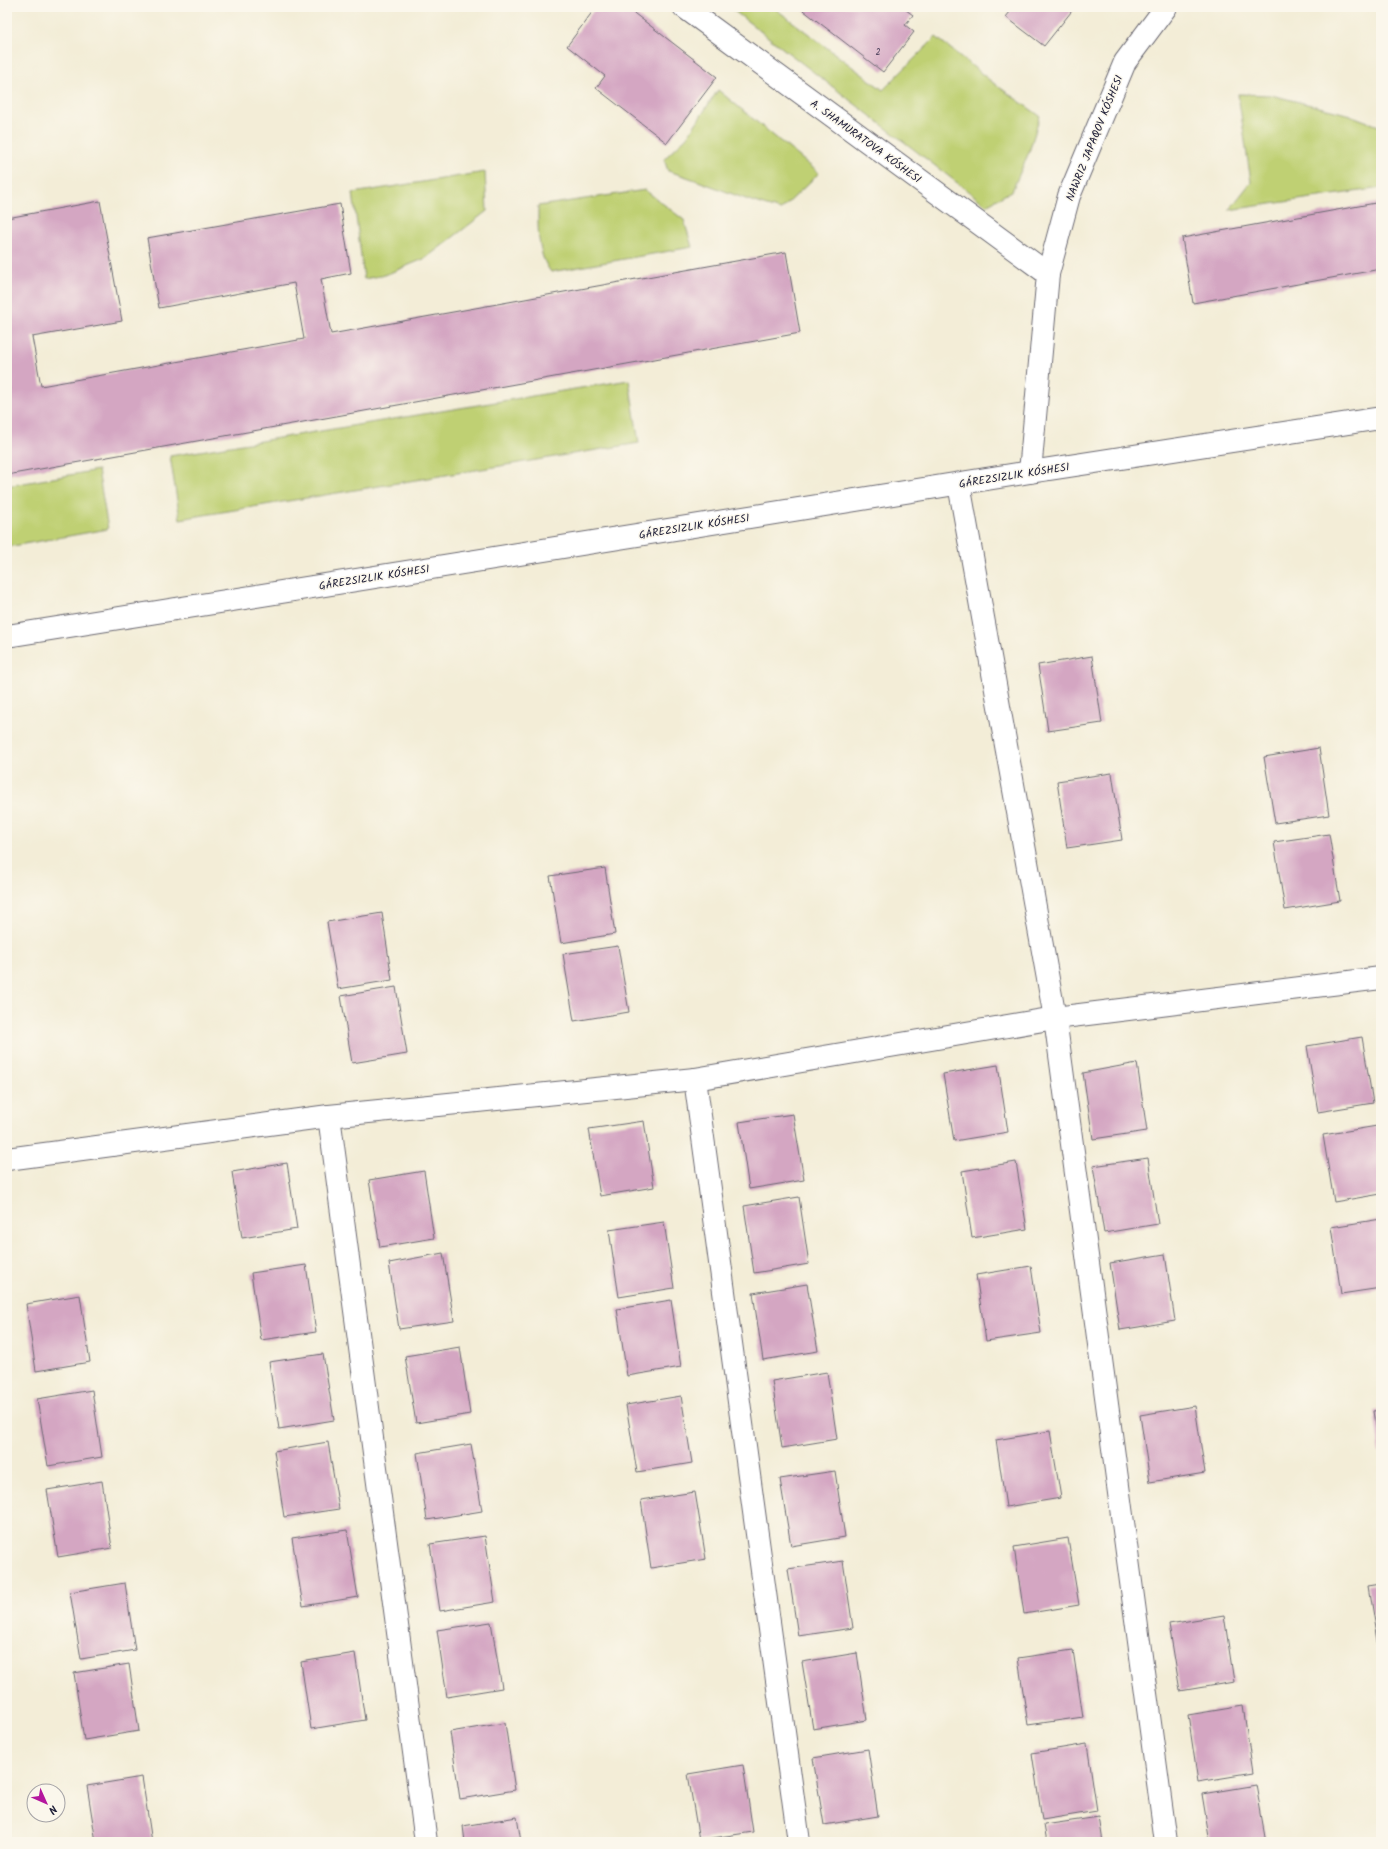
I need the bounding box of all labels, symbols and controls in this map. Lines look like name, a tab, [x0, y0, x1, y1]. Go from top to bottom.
house number: 2	[875, 45, 881, 60]
street label: NAWRIZ JAPAQOV KÓSHESI	[1061, 73, 1128, 204]
street label: A. SHAMURATOVA KÓSHESI	[806, 95, 925, 188]
street label: GÁREZSIZLIK KÓSHESI	[958, 458, 1071, 494]
street label: GÁREZSIZLIK KÓSHESI	[638, 509, 751, 545]
street label: GÁREZSIZLIK KÓSHESI	[318, 560, 431, 596]
north arrow	[26, 1783, 66, 1823]
text: N	[44, 1801, 61, 1818]

